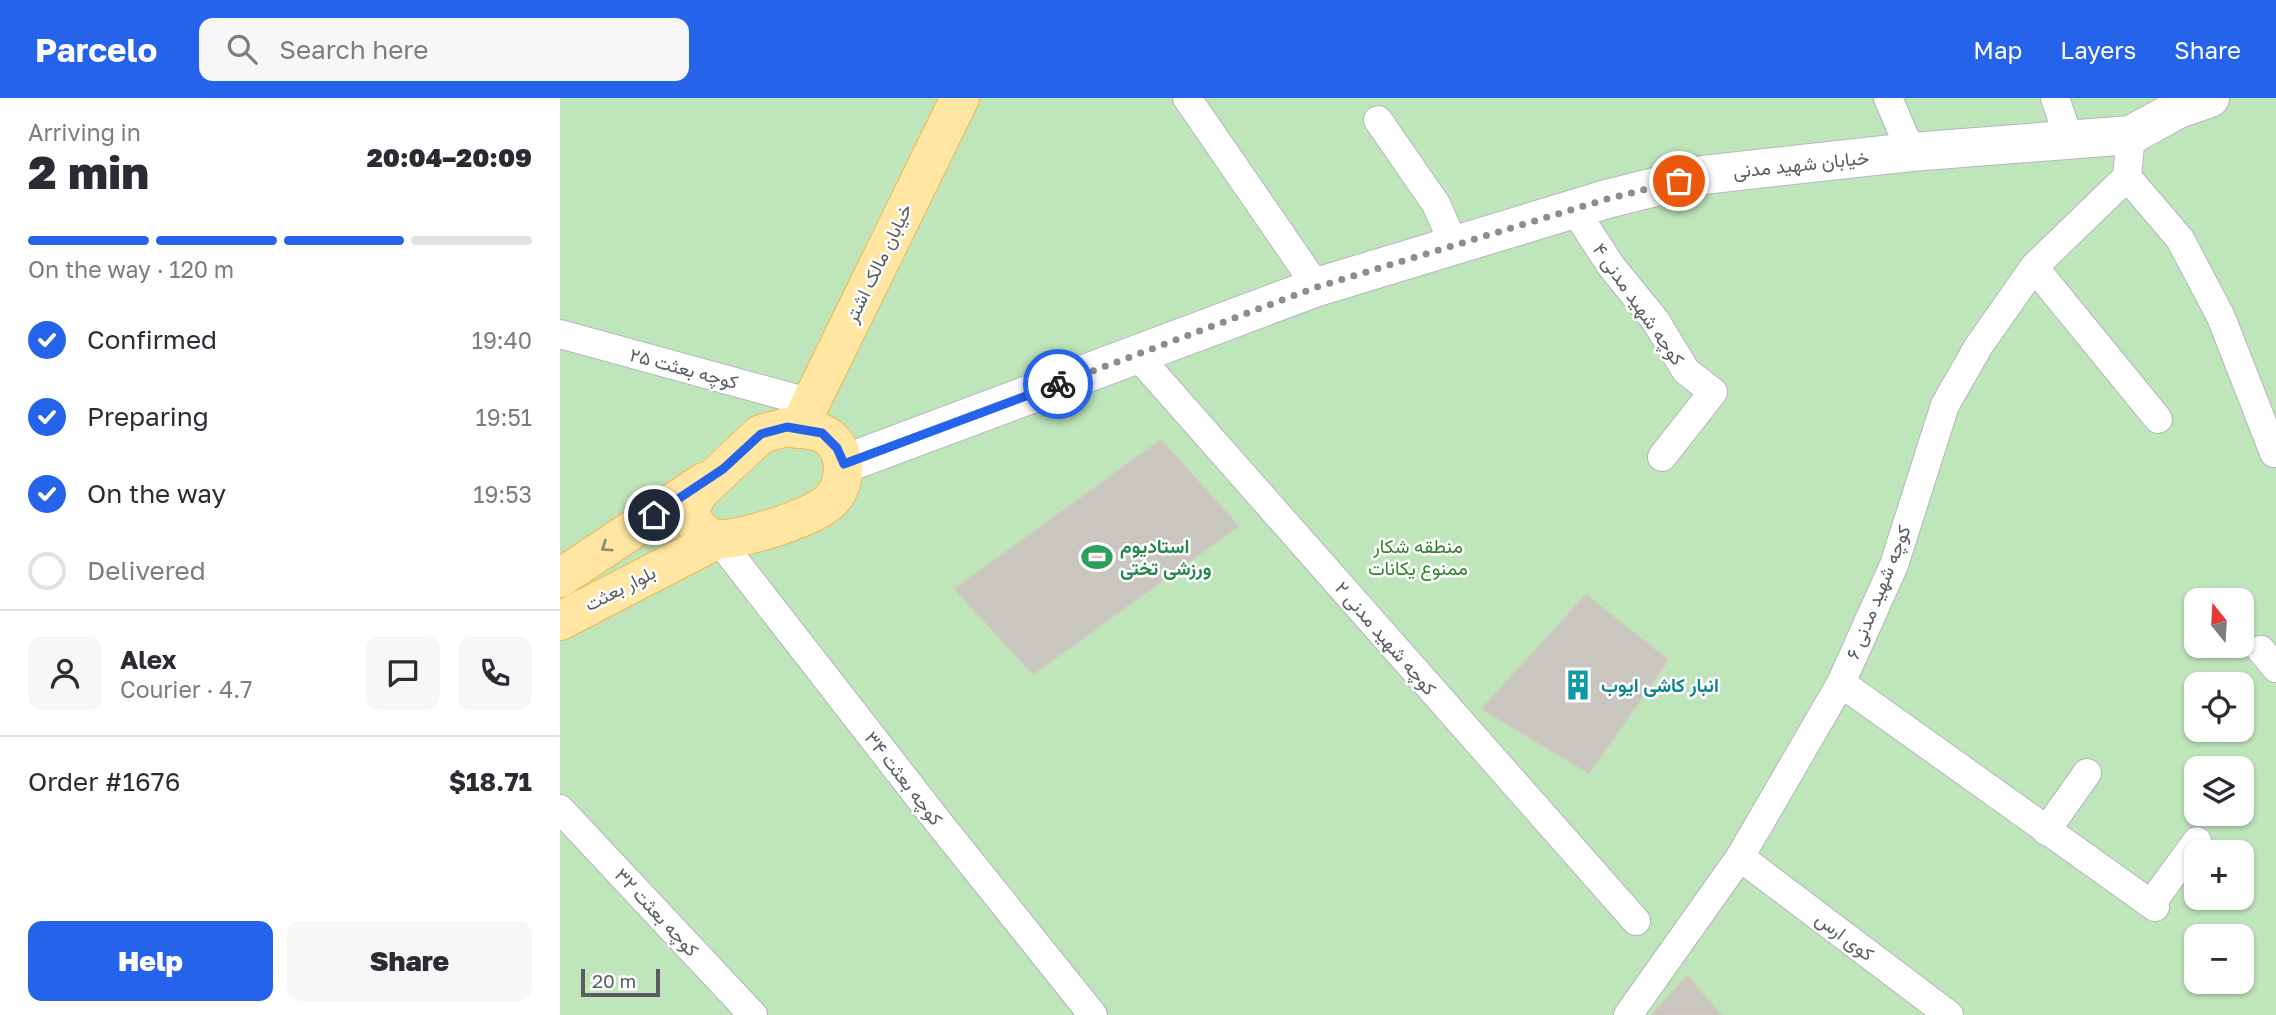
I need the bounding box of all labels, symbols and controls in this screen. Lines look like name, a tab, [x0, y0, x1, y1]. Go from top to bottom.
search box	[199, 18, 689, 81]
text: Parcelo	[35, 30, 157, 69]
icon: search	[223, 30, 261, 68]
text: Search here	[279, 34, 428, 65]
text: Map	[1973, 35, 2022, 64]
text: Layers	[2060, 35, 2136, 64]
text: Share	[2174, 35, 2241, 64]
text: Arriving in	[28, 118, 141, 146]
text: 20:04–20:09	[367, 142, 532, 173]
text: 2 min	[28, 144, 149, 199]
street label: خیابان شهید مدنی	[1732, 145, 1870, 183]
pin	[1649, 151, 1709, 211]
icon: bag	[1660, 162, 1698, 200]
street label: خیابان مالک اشتر	[838, 200, 917, 327]
street label: کوچه شهید مدنی ۴	[1586, 238, 1690, 371]
text: On the way · 120 m	[28, 255, 234, 283]
icon: check	[28, 321, 66, 359]
text: Confirmed	[87, 324, 217, 355]
text: 19:40	[472, 326, 532, 354]
street label: کوچه بعثت ۲۵	[627, 342, 741, 396]
courier	[1023, 349, 1093, 419]
icon: bike	[1039, 365, 1077, 403]
icon: check	[28, 398, 66, 436]
text: Preparing	[87, 401, 209, 432]
text: 19:51	[476, 403, 532, 431]
icon: check	[28, 475, 66, 513]
text: On the way	[87, 478, 226, 509]
text: 19:53	[473, 480, 532, 508]
pin	[624, 485, 684, 545]
icon: home	[635, 496, 673, 534]
street label: کوچه شهید مدنی ۶	[1840, 521, 1918, 663]
place label: استادیوم ورزشی تختی	[1120, 534, 1212, 581]
park label: منطقه شکار ممنوع یکانات	[1368, 534, 1468, 581]
one-way arrow	[600, 539, 613, 552]
sports icon: استادیوم ورزشی تختی	[1080, 540, 1114, 574]
text: Delivered	[87, 555, 206, 586]
street label: بلوار بعثت	[580, 560, 660, 616]
street label: کوچه شهید مدنی ۲	[1328, 576, 1442, 701]
north arrow	[2184, 588, 2254, 658]
map controls	[2184, 588, 2254, 994]
button: person	[28, 636, 102, 710]
button: chat	[366, 636, 440, 710]
button: phone	[458, 636, 532, 710]
text: Alex	[120, 644, 177, 675]
building icon: انبار کاشی ایوب	[1561, 668, 1595, 702]
button: locate	[2184, 672, 2254, 742]
place label: انبار کاشی ایوب	[1601, 673, 1719, 698]
text: Courier · 4.7	[120, 675, 252, 703]
street label: کوچه بعثت ۳۴	[858, 726, 948, 831]
button: layers	[2184, 756, 2254, 826]
text: Order #1676	[28, 766, 180, 797]
text: $18.71	[449, 766, 532, 797]
button: +	[2184, 840, 2254, 910]
street label: کوچه بعثت ۳۲	[608, 863, 704, 963]
street label: کوی ارس	[1811, 906, 1879, 966]
button: Help	[28, 921, 273, 1001]
button: Share	[287, 921, 532, 1001]
button: −	[2184, 924, 2254, 994]
scale bar	[581, 966, 660, 998]
text: 20 m	[592, 969, 636, 992]

